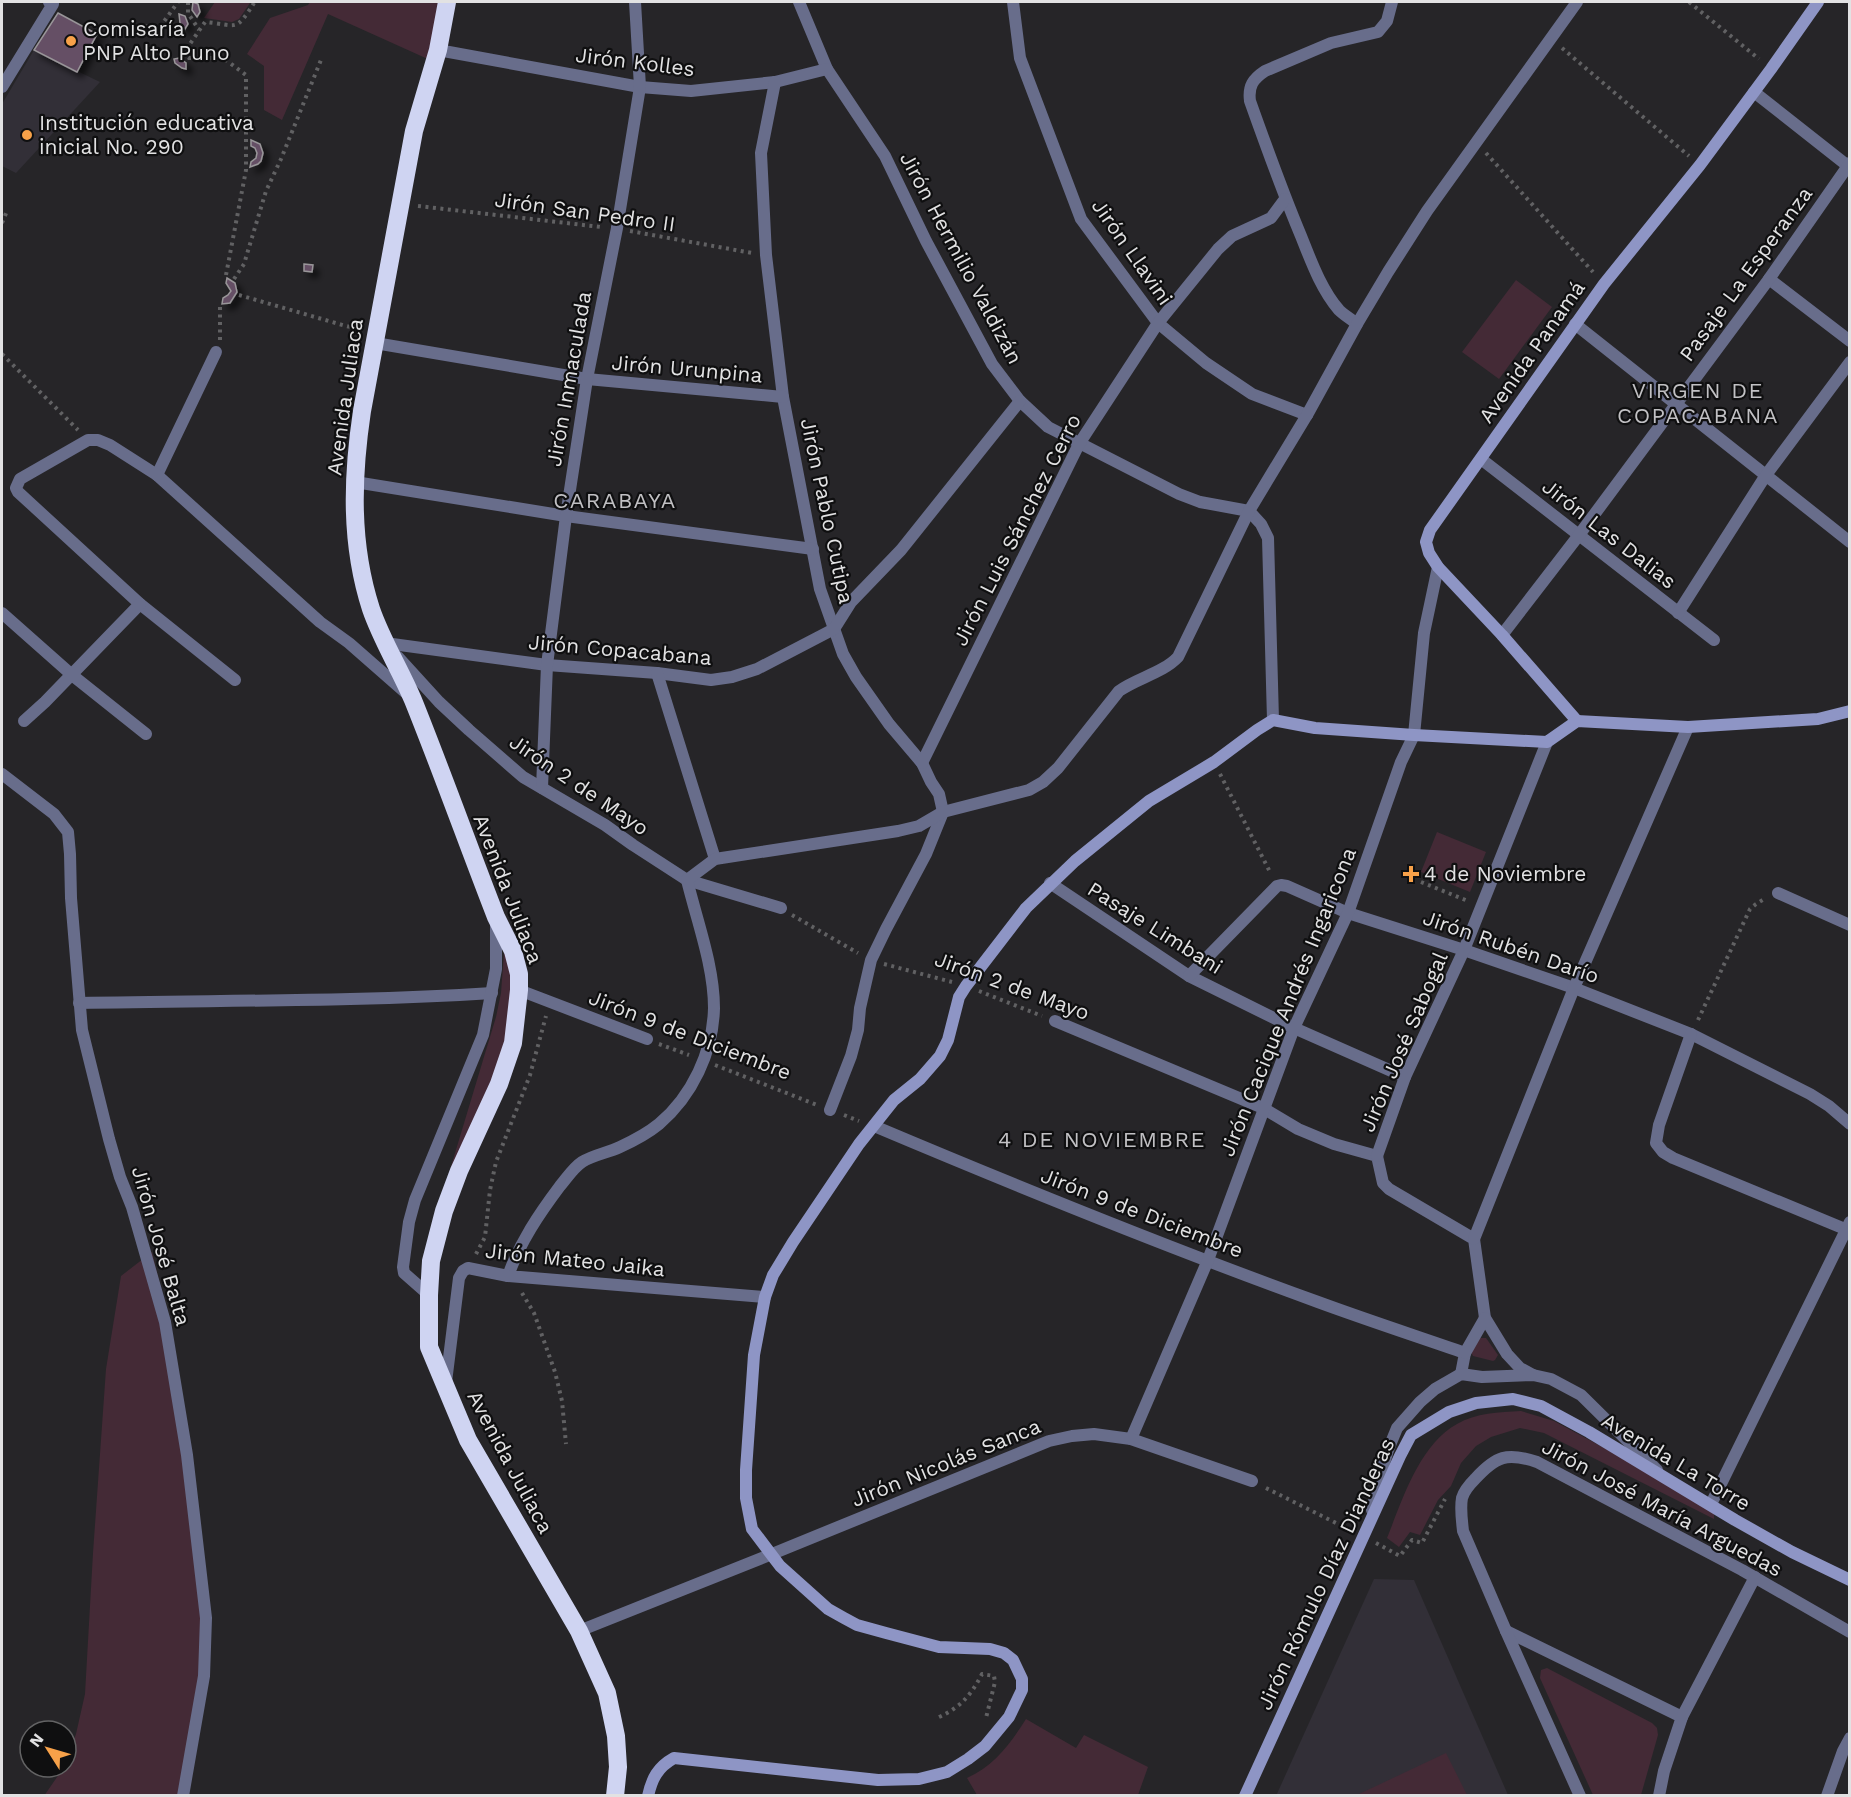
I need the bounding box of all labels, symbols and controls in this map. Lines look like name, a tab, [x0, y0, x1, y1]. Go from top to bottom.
place label: Comisaría PNP Alto Puno	[83, 16, 230, 65]
marker: Comisaría PNP Alto Puno	[64, 34, 78, 48]
street label: Jirón Kolles	[574, 42, 696, 81]
place label: Institución educativa inicial No. 290	[39, 110, 254, 159]
marker: Institución educativa inicial No. 290	[20, 128, 34, 142]
street label: Jirón Hermilio Valdizán	[895, 148, 1028, 368]
street label: Pasaje La Esperanza	[1674, 181, 1817, 366]
street label: Jirón San Pedro II	[493, 186, 677, 237]
street label: Jirón Llavini	[1087, 194, 1178, 310]
street label: Avenida Panamá	[1473, 276, 1590, 428]
street label: Jirón Inmaculada	[541, 289, 596, 468]
street label: Avenida Juliaca	[321, 317, 368, 477]
street label: Jirón Urunpina	[611, 349, 764, 388]
district label: VIRGEN DE COPACABANA	[1617, 378, 1779, 428]
street label: Jirón Luis Sánchez Cerro	[947, 410, 1086, 650]
street label: Jirón Pablo Cutipa	[796, 416, 859, 606]
street label: Jirón Las Dalias	[1537, 474, 1681, 594]
district label: CARABAYA	[553, 488, 677, 513]
street label: Jirón Copacabana	[527, 629, 713, 670]
street label: Jirón 2 de Mayo	[505, 729, 654, 840]
street label: Avenida Juliaca	[468, 810, 549, 967]
street label: Jirón Cacique Andrés Ingaricona	[1214, 844, 1361, 1160]
place label: 4 de Noviembre	[1424, 861, 1586, 886]
marker: 4 de Noviembre	[1402, 865, 1420, 883]
street label: Pasaje Limbani	[1083, 876, 1227, 979]
street label: Jirón Rubén Darío	[1420, 905, 1602, 988]
street label: Jirón 2 de Mayo	[931, 946, 1093, 1025]
street label: Jirón José Sabogal	[1354, 948, 1453, 1135]
street label: Jirón 9 de Diciembre	[586, 984, 795, 1085]
district label: 4 DE NOVIEMBRE	[998, 1127, 1206, 1152]
street label: Jirón 9 de Diciembre	[1038, 1162, 1247, 1263]
street label: Jirón José Balta	[127, 1163, 196, 1329]
street label: Jirón Mateo Jaika	[484, 1238, 666, 1281]
street label: Avenida Juliaca	[462, 1386, 559, 1538]
street label: Avenida La Torre	[1597, 1407, 1755, 1516]
street label: Jirón Nicolás Sanca	[847, 1413, 1044, 1512]
street label: Jirón Rómulo Díaz Dianderas	[1252, 1434, 1400, 1713]
street label: Jirón José María Arguedas	[1538, 1434, 1787, 1582]
north arrow	[18, 1719, 78, 1779]
text: N	[25, 1730, 48, 1751]

